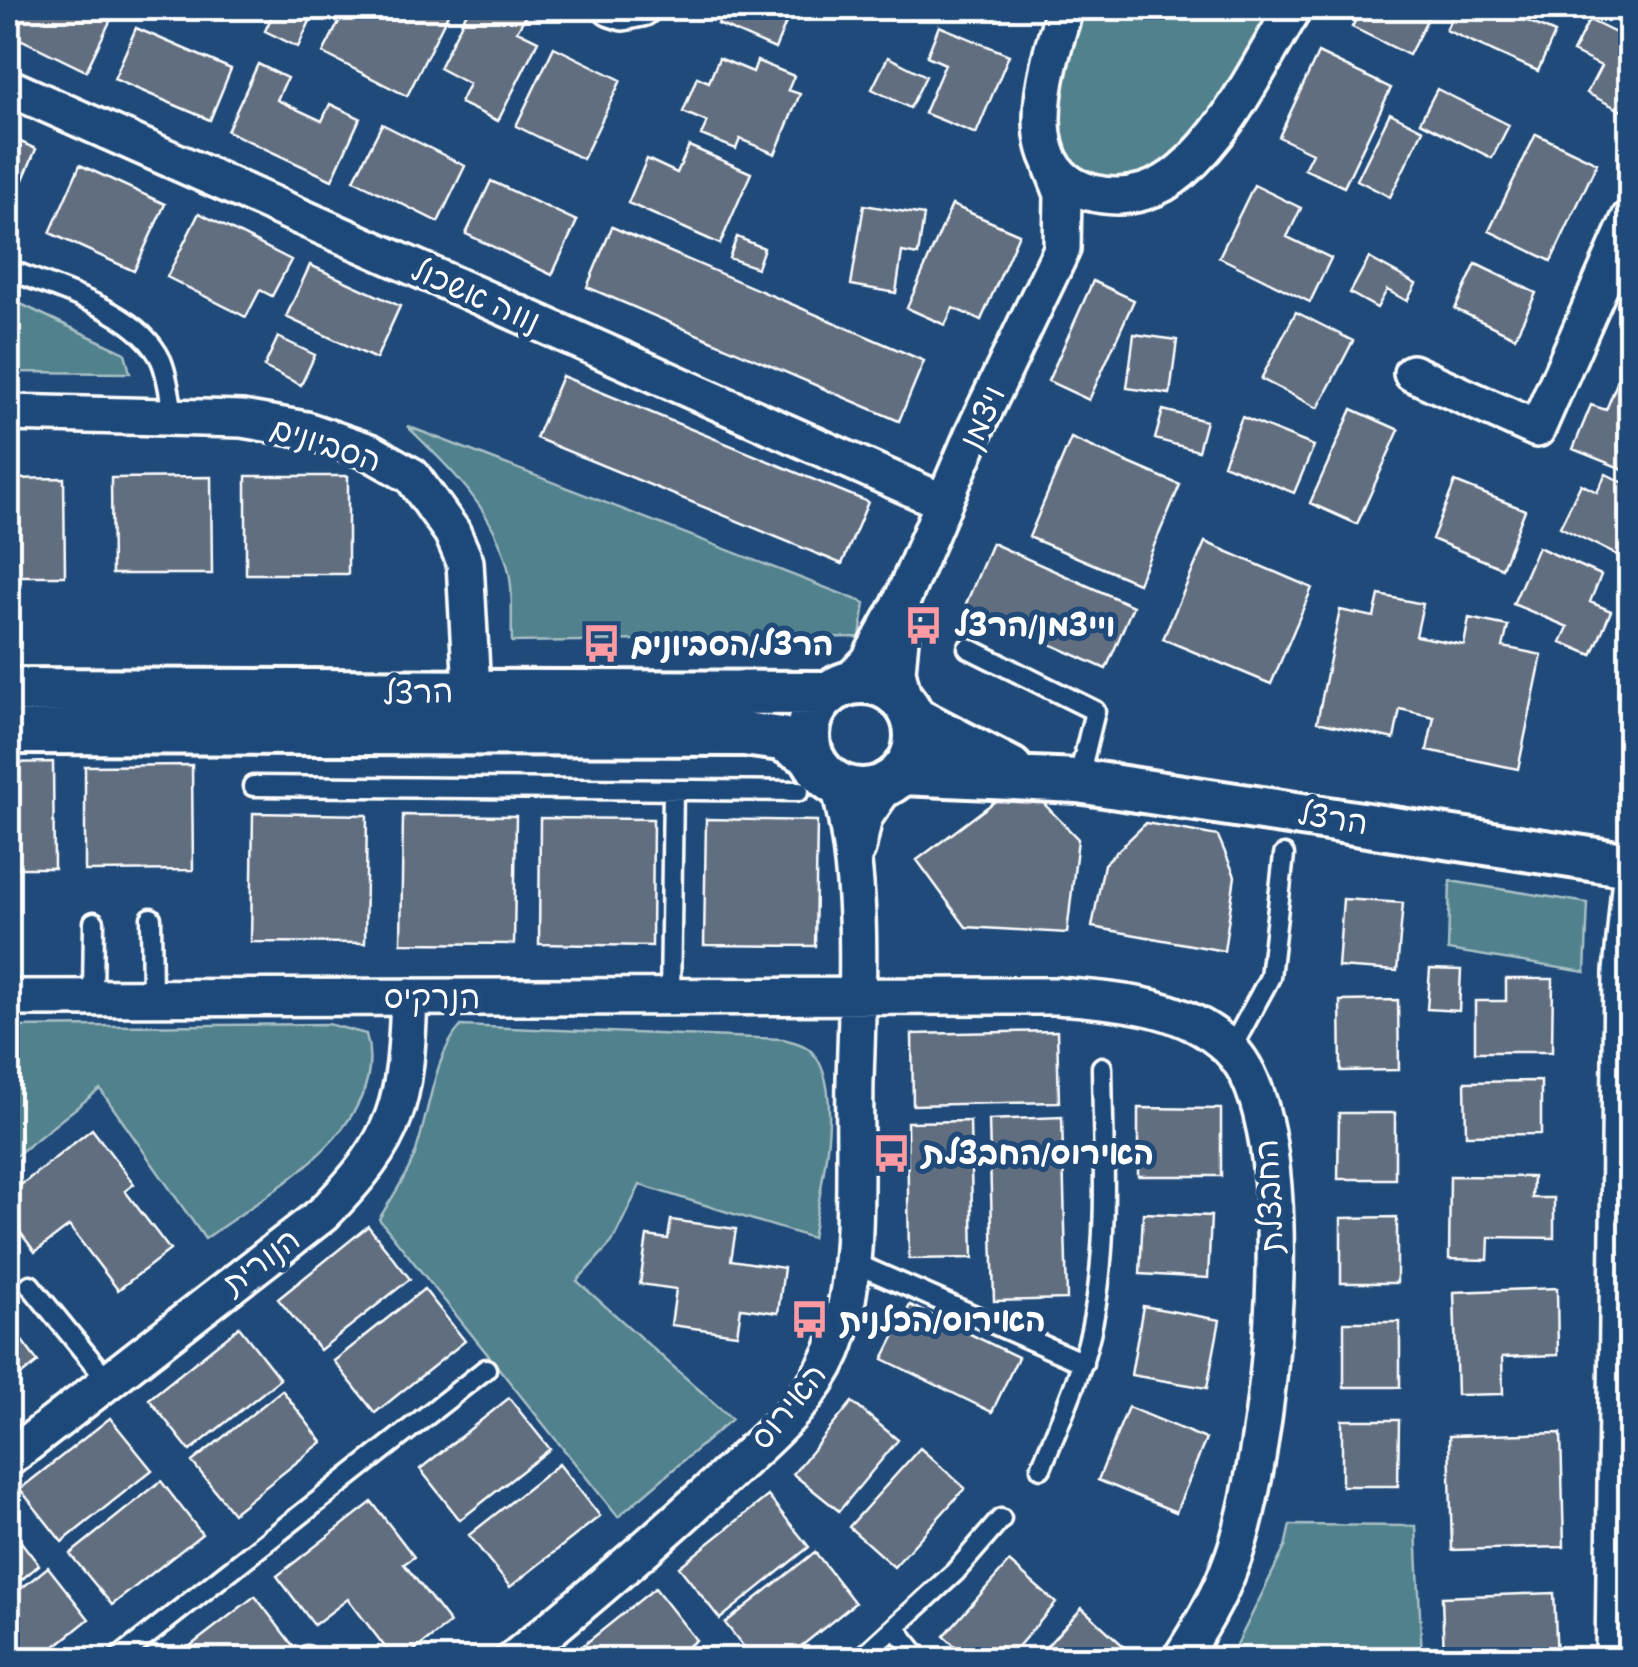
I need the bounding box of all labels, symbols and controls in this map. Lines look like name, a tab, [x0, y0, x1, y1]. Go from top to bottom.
street label: נווה אשכול	[402, 251, 546, 348]
street label: ויצמן	[952, 380, 1021, 458]
street label: הסביונים	[263, 409, 386, 488]
bus stop icon: וייצמן/הרצל	[903, 604, 945, 646]
place label: וייצמן/הרצל	[954, 607, 1116, 653]
bus stop icon: הרצל/הסביונים	[580, 623, 622, 665]
place label: הרצל/הסביונים	[631, 626, 834, 672]
street label: הרצל	[382, 673, 454, 721]
street label: הרצל	[1294, 795, 1371, 851]
street label: הנרקיס	[384, 979, 480, 1025]
bus stop icon: האירוס/החבצלת	[871, 1132, 913, 1174]
place label: האירוס/החבצלת	[920, 1135, 1154, 1181]
street label: החבצלת	[1248, 1138, 1300, 1256]
street label: הנורית	[214, 1221, 312, 1311]
bus stop icon: האירוס/הכלנית	[788, 1299, 830, 1341]
place label: האירוס/הכלנית	[839, 1302, 1046, 1348]
street label: האירוס	[743, 1356, 841, 1462]

